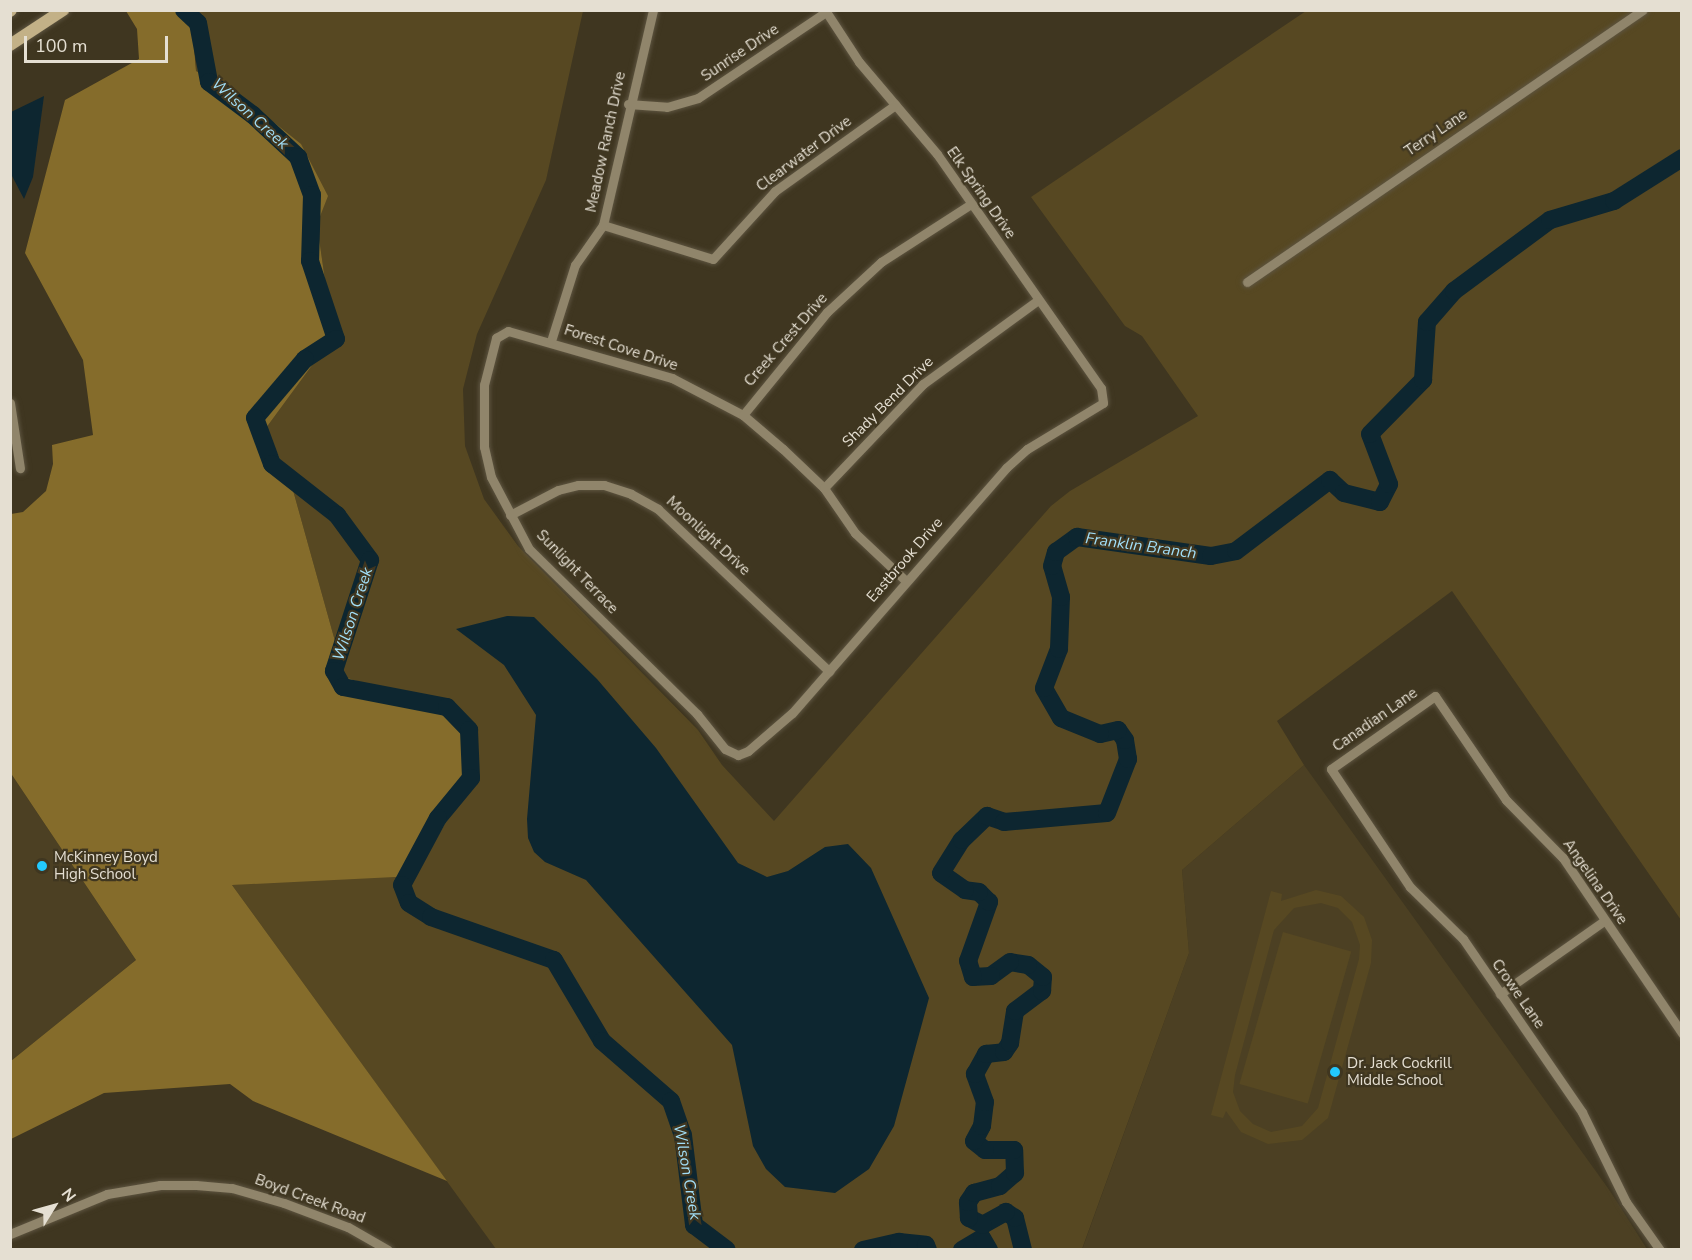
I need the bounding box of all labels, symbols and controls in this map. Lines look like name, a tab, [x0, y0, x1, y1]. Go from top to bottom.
street label: Sunrise Drive	[698, 20, 782, 86]
scale bar	[27, 24, 171, 62]
text: 100 m	[35, 34, 87, 58]
street label: Meadow Ranch Drive	[582, 70, 630, 214]
water label: Wilson Creek	[207, 74, 293, 154]
street label: Terry Lane	[1401, 106, 1471, 160]
street label: Clearwater Drive	[753, 112, 855, 196]
street label: Elk Spring Drive	[943, 144, 1019, 242]
street label: Creek Crest Drive	[741, 290, 831, 390]
street label: Forest Cove Drive	[562, 321, 680, 375]
street label: Shady Bend Drive	[839, 353, 937, 451]
street label: Moonlight Drive	[662, 493, 754, 579]
street label: Eastbrook Drive	[863, 514, 947, 606]
street label: Sunlight Terrace	[532, 526, 622, 618]
water label: Franklin Branch	[1084, 529, 1198, 563]
water label: Wilson Creek	[329, 565, 377, 663]
street label: Canadian Lane	[1329, 684, 1421, 756]
street label: Angelina Drive	[1559, 836, 1631, 928]
place label: McKinney Boyd High School	[54, 848, 158, 883]
marker: McKinney Boyd High School	[35, 859, 49, 873]
street label: Crowe Lane	[1488, 956, 1548, 1032]
place label: Dr. Jack Cockrill Middle School	[1347, 1054, 1452, 1089]
marker: Dr. Jack Cockrill Middle School	[1328, 1065, 1342, 1079]
water label: Wilson Creek	[669, 1122, 705, 1222]
street label: Boyd Creek Road	[252, 1171, 368, 1227]
north arrow	[24, 1176, 84, 1236]
text: N	[56, 1184, 81, 1207]

